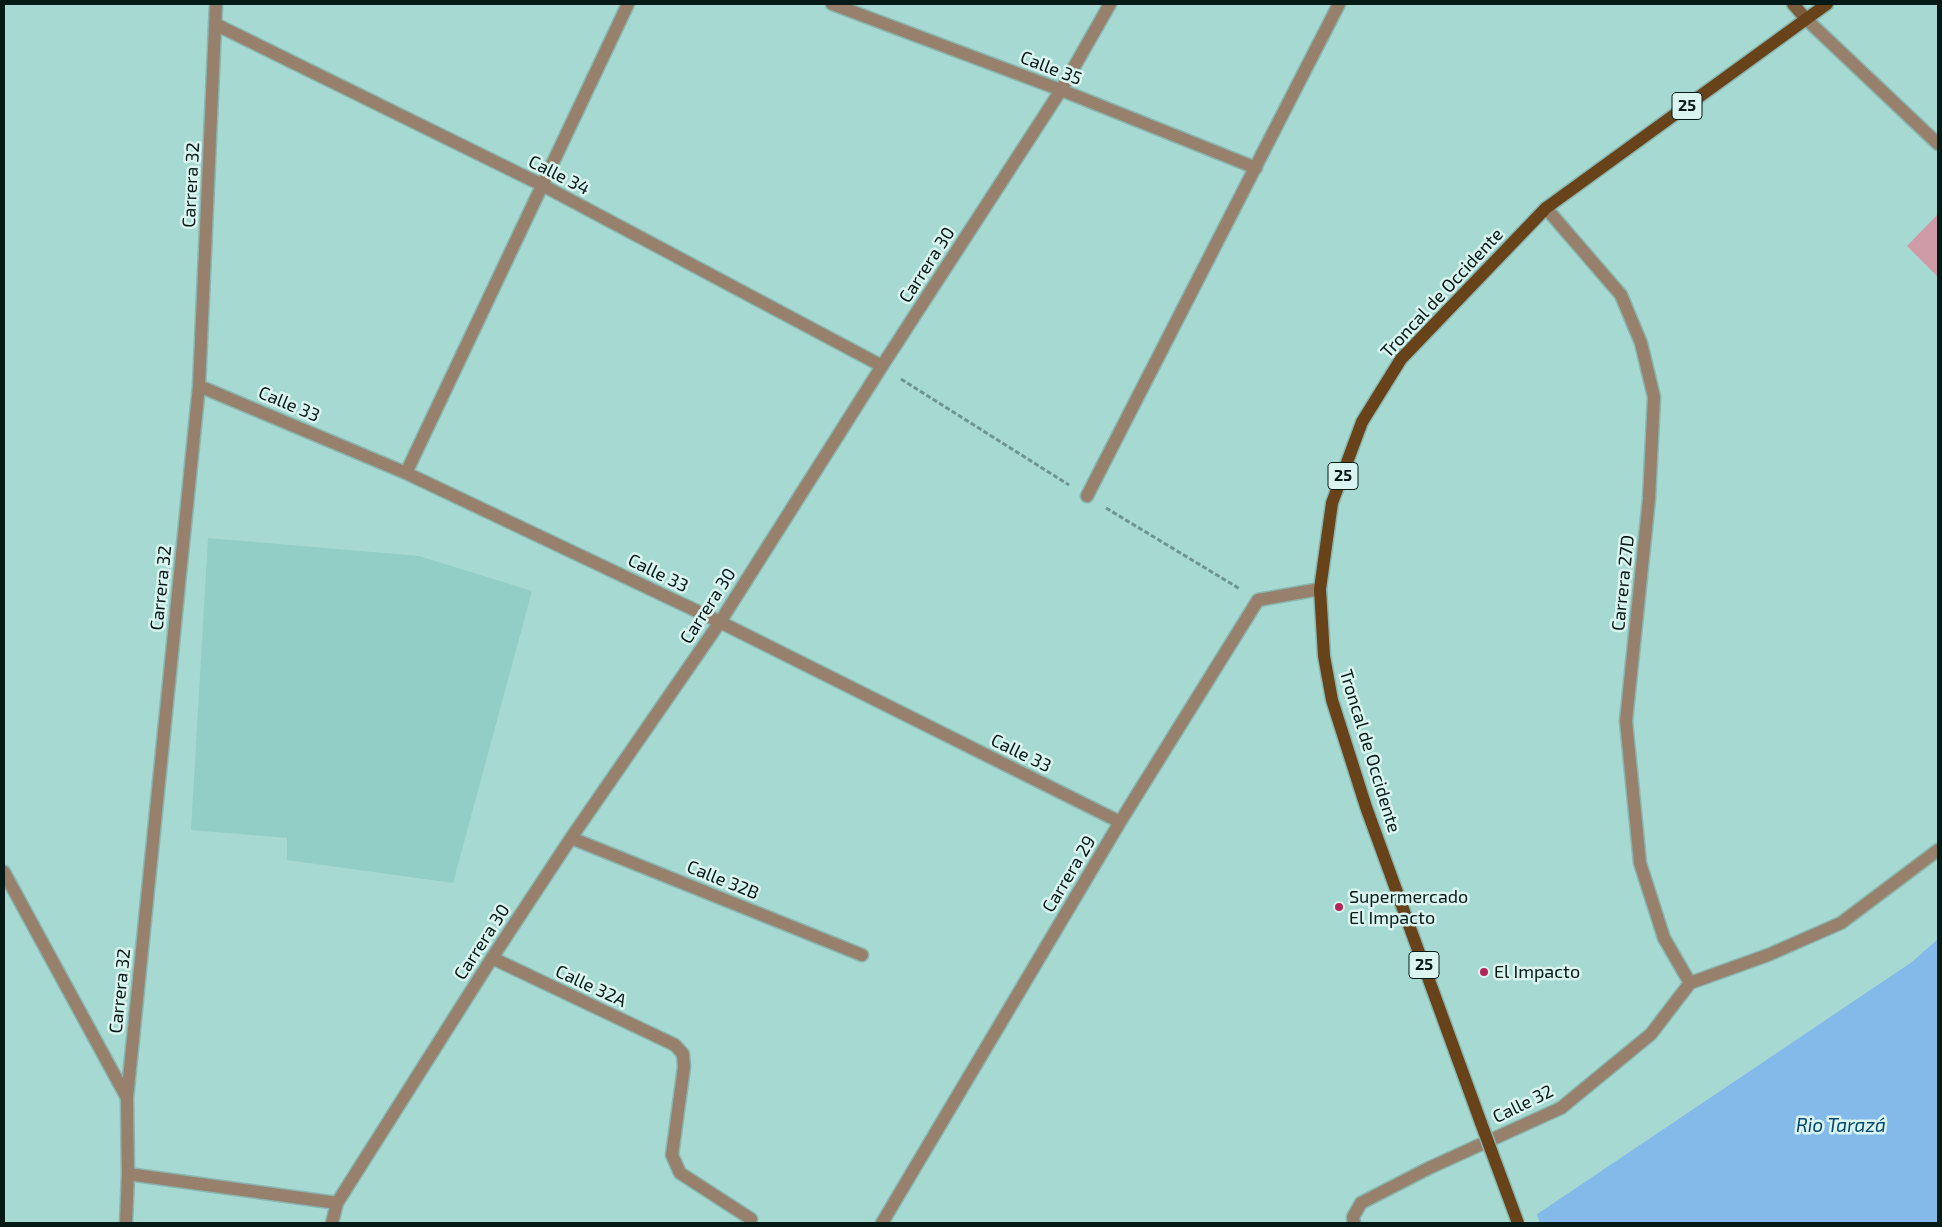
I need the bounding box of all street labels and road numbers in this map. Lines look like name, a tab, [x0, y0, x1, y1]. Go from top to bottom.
street label: Calle 35	[1017, 46, 1085, 90]
road number: 25	[1672, 92, 1702, 120]
street label: Carrera 32	[178, 142, 204, 228]
street label: Calle 34	[525, 150, 593, 200]
street label: Carrera 30	[895, 223, 959, 307]
street label: Troncal de Occidente	[1376, 224, 1508, 362]
street label: Calle 33	[255, 381, 323, 427]
road number: 25	[1328, 462, 1358, 490]
street label: Carrera 27D	[1607, 534, 1639, 632]
street label: Carrera 32	[146, 544, 176, 632]
street label: Calle 33	[624, 549, 692, 597]
street label: Carrera 30	[676, 564, 740, 648]
street label: Troncal de Occidente	[1335, 667, 1405, 835]
street label: Calle 33	[987, 729, 1055, 777]
street label: Carrera 29	[1038, 832, 1100, 916]
street label: Calle 32B	[684, 856, 762, 904]
street label: Carrera 30	[450, 900, 514, 984]
street label: Carrera 32	[105, 947, 135, 1035]
road number: 25	[1409, 952, 1439, 978]
street label: Calle 32A	[552, 960, 630, 1012]
street label: Calle 32	[1489, 1080, 1557, 1128]

